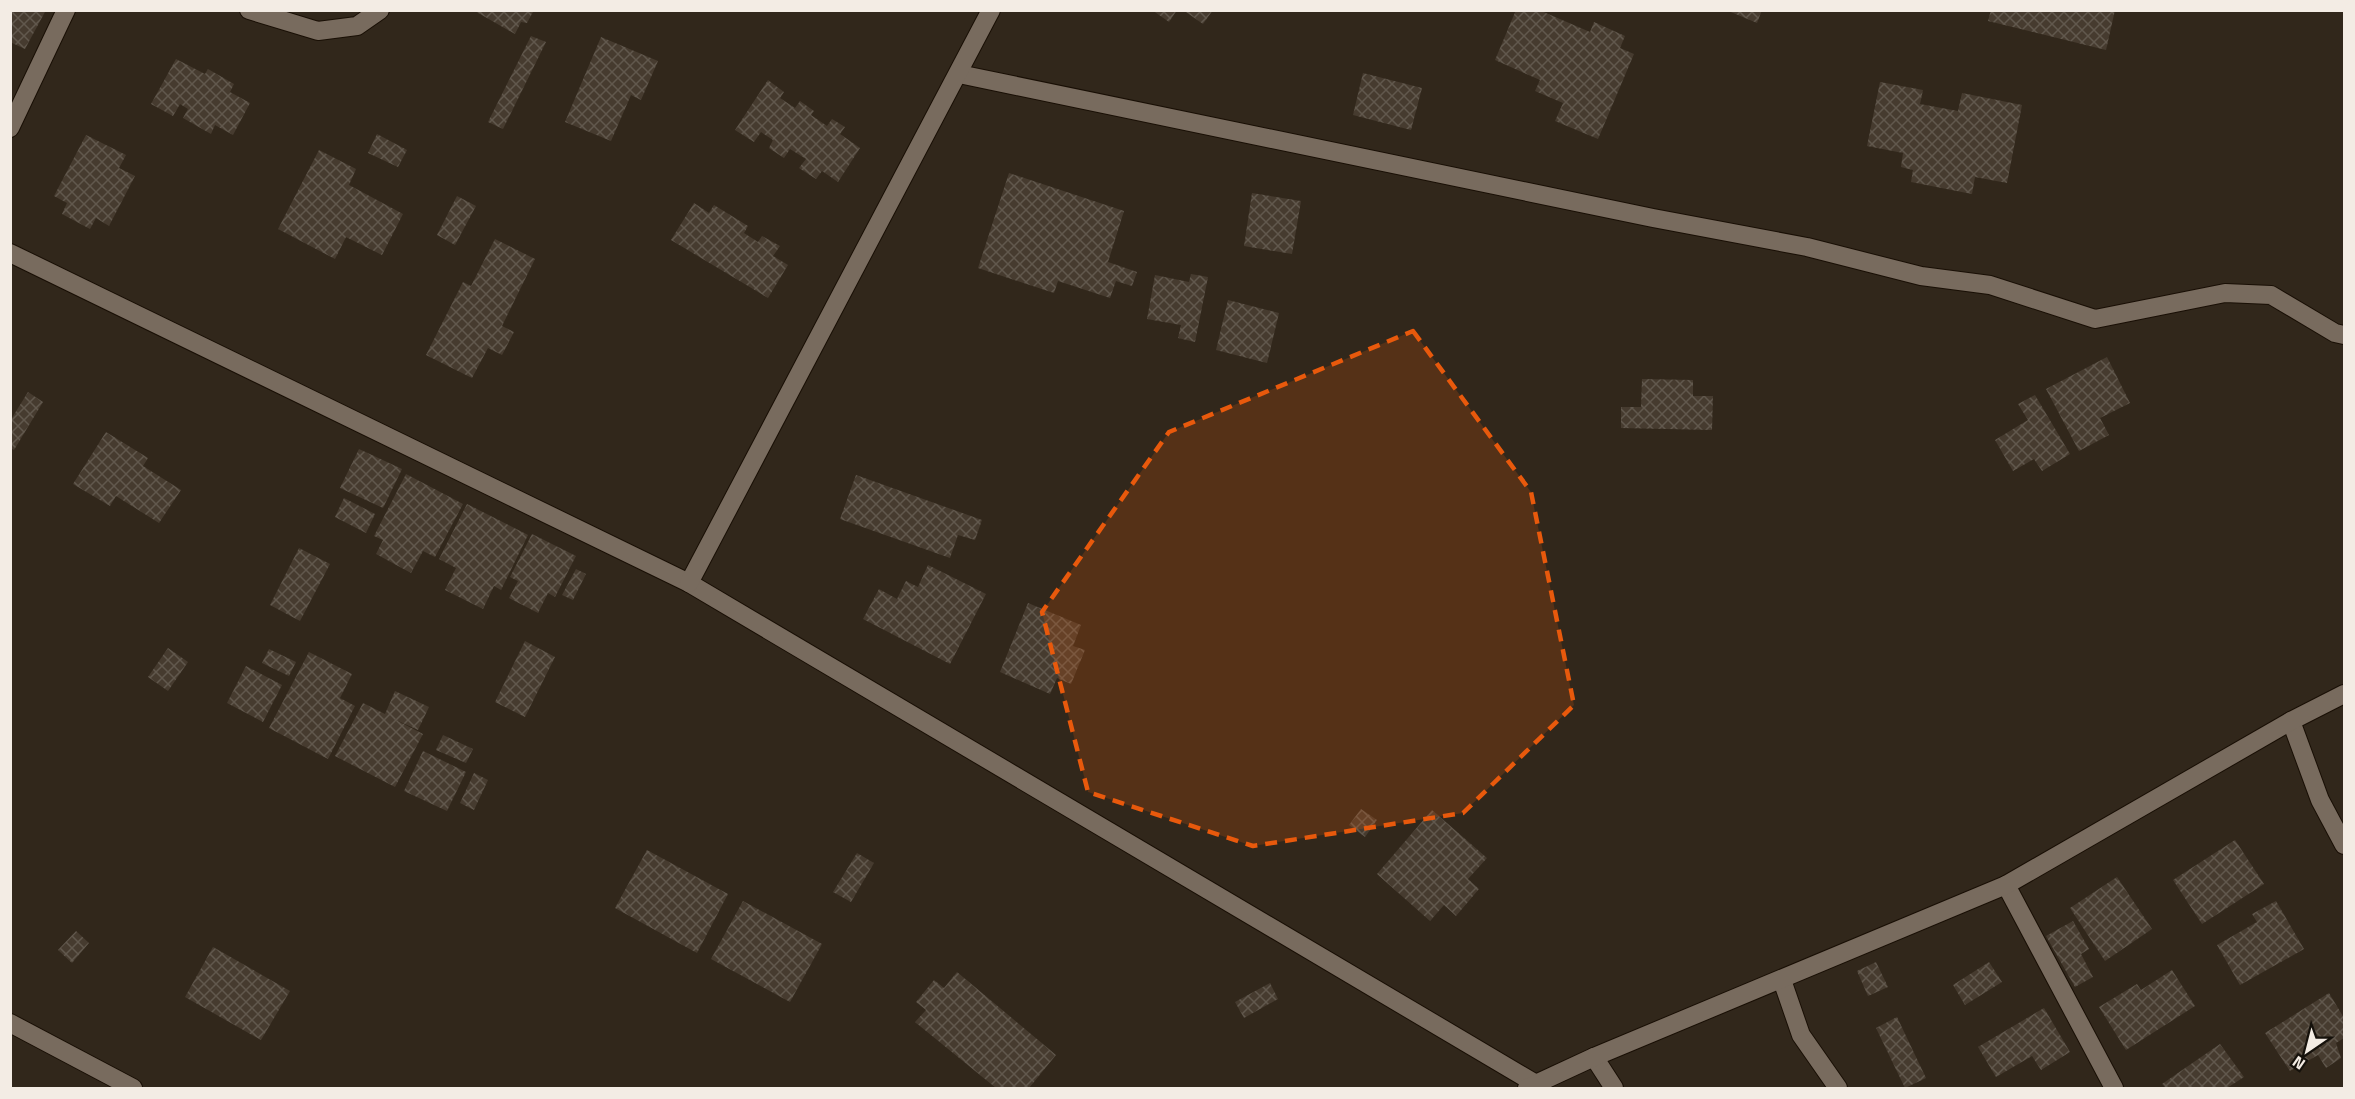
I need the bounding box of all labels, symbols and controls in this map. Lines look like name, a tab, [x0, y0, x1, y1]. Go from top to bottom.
north arrow	[2277, 1021, 2337, 1081]
text: N	[2287, 1050, 2310, 1076]

